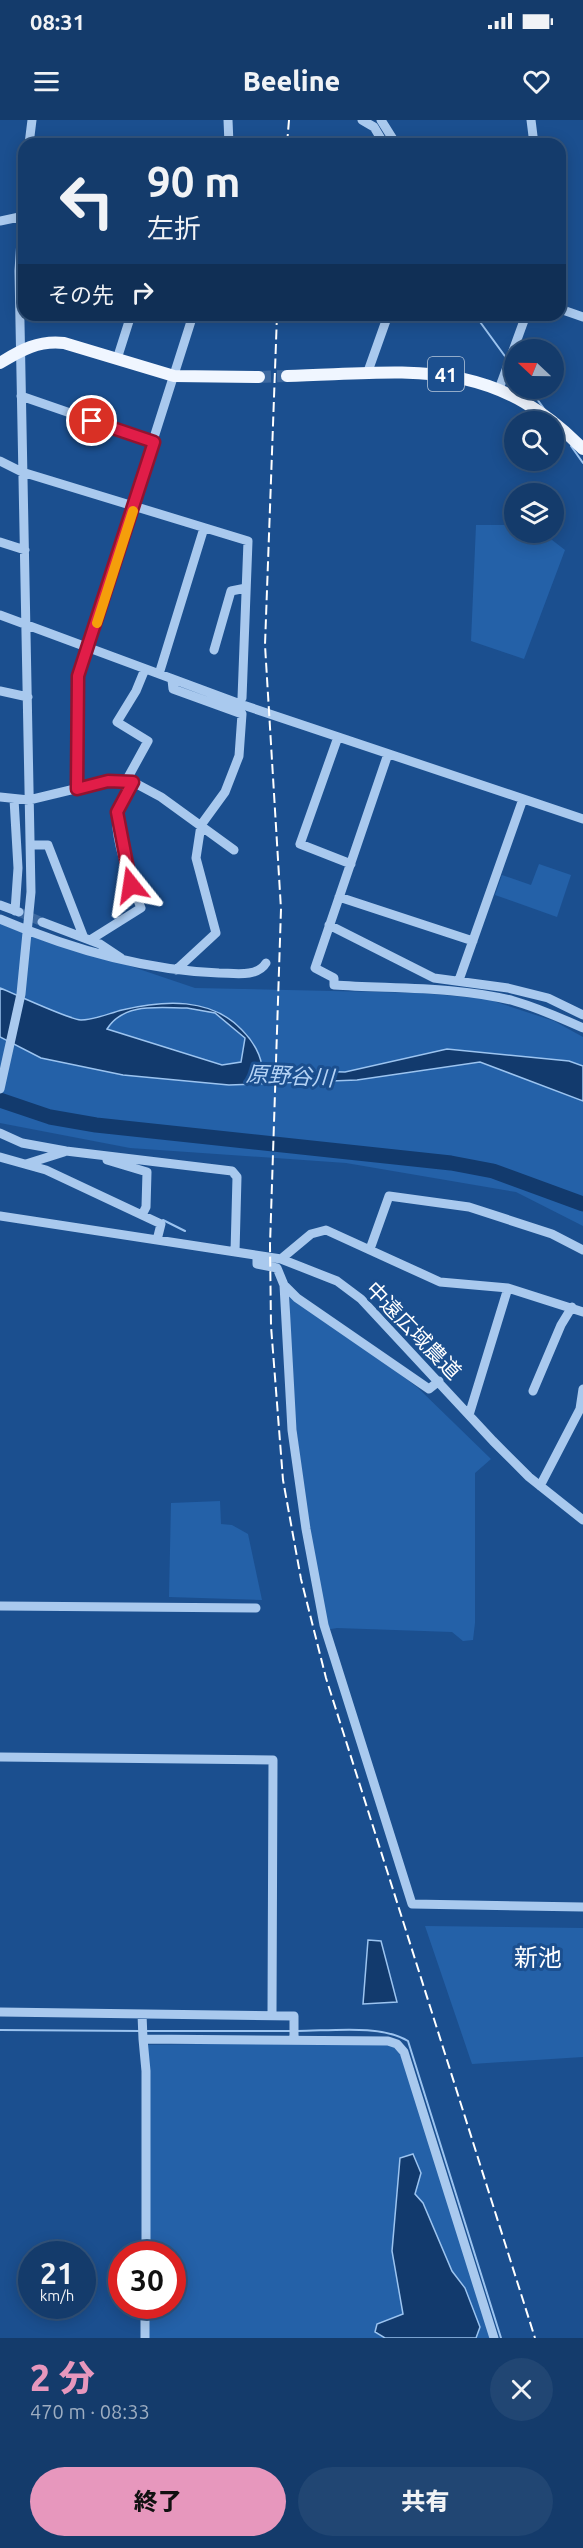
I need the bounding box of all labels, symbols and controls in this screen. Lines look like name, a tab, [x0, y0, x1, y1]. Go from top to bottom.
text: 08:31	[30, 9, 85, 34]
icon: menu	[30, 65, 63, 98]
icon: heart	[520, 65, 553, 98]
text: Beeline	[243, 66, 340, 96]
text: 90 m	[147, 158, 241, 205]
icon: left	[48, 162, 126, 240]
text: 左折	[147, 213, 201, 243]
icon: right	[126, 276, 159, 309]
text: その先	[48, 282, 114, 307]
north arrow	[504, 339, 564, 399]
map controls	[504, 339, 564, 543]
road number: 41	[428, 357, 464, 391]
pin	[66, 395, 117, 446]
icon: arrive	[75, 404, 108, 437]
button: search	[504, 411, 564, 471]
button: layers	[504, 483, 564, 543]
position arrow	[99, 853, 163, 917]
water label: 原野谷川	[245, 1060, 337, 1090]
street label: 中遠広域農道	[362, 1276, 466, 1384]
district label: 新池	[514, 1944, 562, 1971]
speed limit sign: 30	[108, 2241, 186, 2319]
text: 21	[40, 2256, 74, 2290]
text: km/h	[40, 2287, 74, 2304]
text: 2 分	[30, 2357, 95, 2398]
button: close	[490, 2358, 553, 2421]
text: 470 m · 08:33	[30, 2400, 150, 2423]
button: 終了	[30, 2467, 286, 2536]
button: 共有	[298, 2467, 553, 2536]

